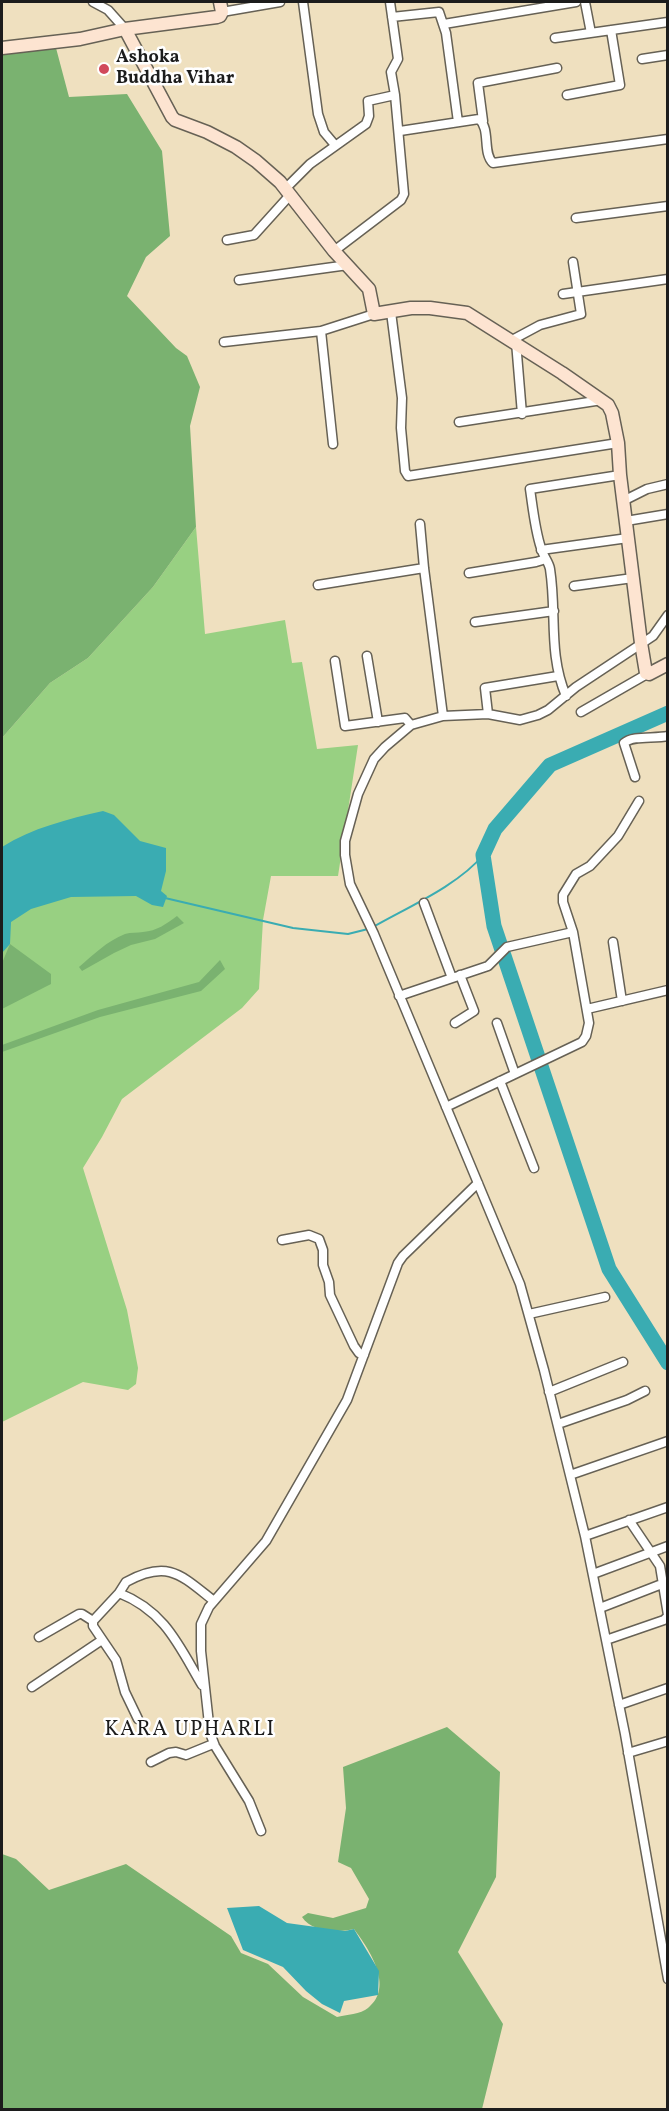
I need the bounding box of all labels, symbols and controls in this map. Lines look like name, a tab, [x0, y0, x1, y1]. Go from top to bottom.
place label: Ashoka Buddha Vihar	[116, 48, 234, 90]
marker: Ashoka Buddha Vihar	[97, 62, 111, 76]
district label: KARA UPHARLI	[105, 1718, 275, 1744]

